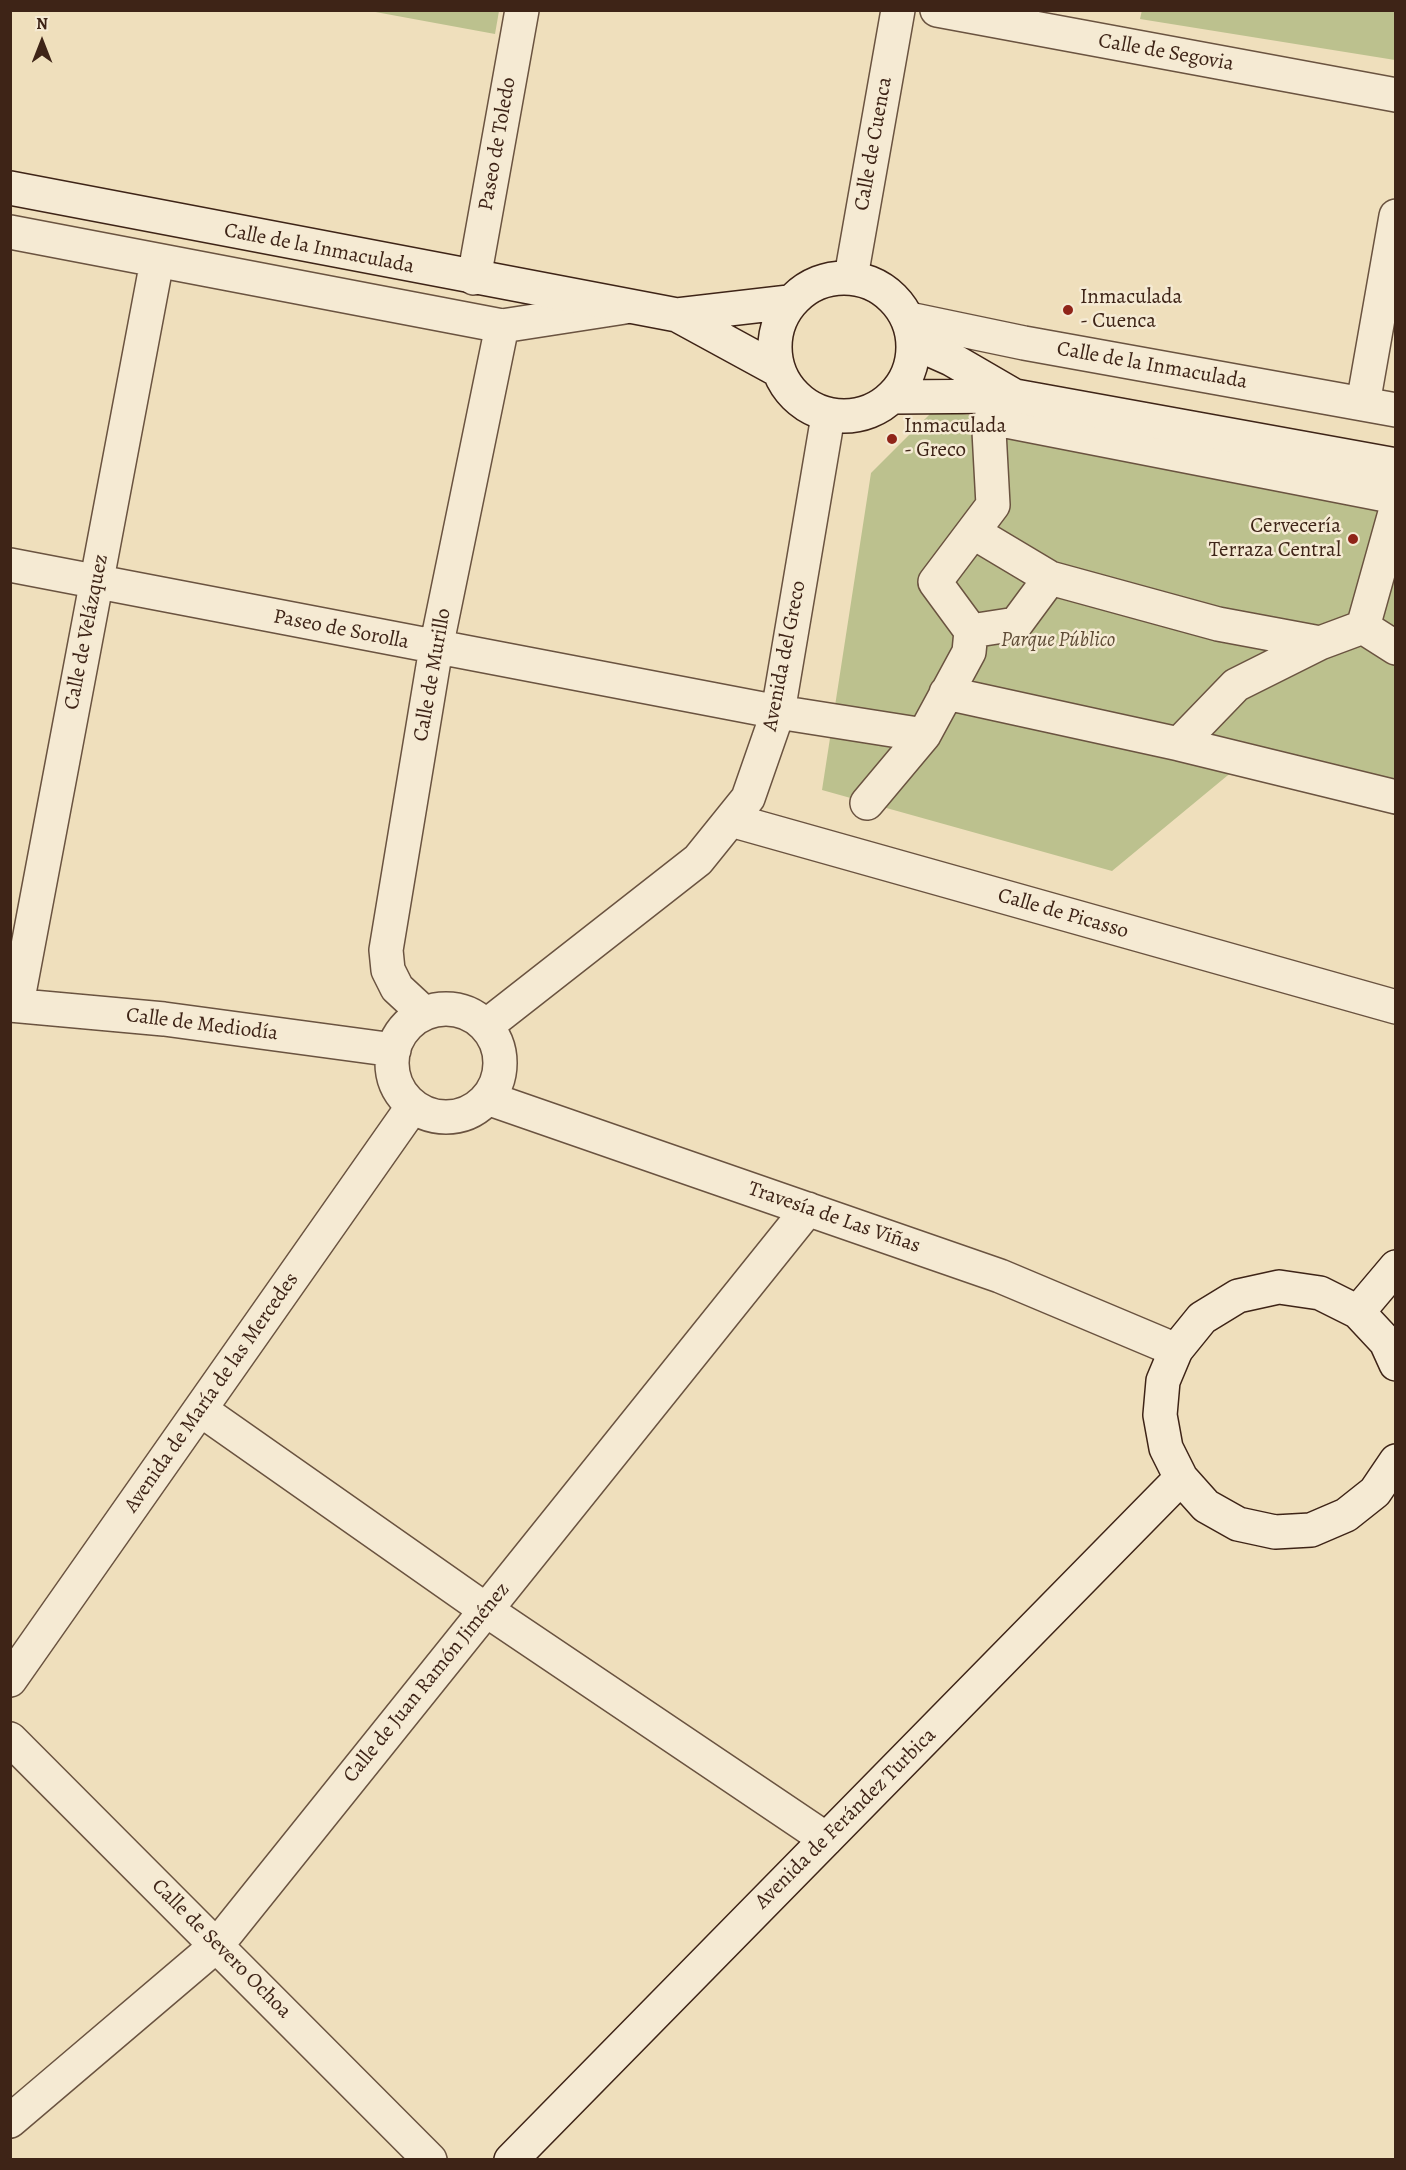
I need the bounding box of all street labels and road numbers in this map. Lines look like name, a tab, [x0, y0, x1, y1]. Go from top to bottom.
street label: Calle de Segovia	[1096, 29, 1236, 77]
street label: Paseo de Toledo	[474, 75, 522, 213]
street label: Calle de Cuenca	[850, 75, 898, 213]
street label: Calle de la Inmaculada	[222, 218, 416, 280]
street label: Calle de la Inmaculada	[1055, 337, 1249, 395]
street label: Calle de Velázquez	[60, 552, 114, 712]
street label: Avenida del Greco	[758, 579, 812, 733]
street label: Paseo de Sorolla	[271, 604, 411, 656]
street label: Calle de Murillo	[409, 606, 457, 744]
street label: Calle de Picasso	[995, 883, 1131, 945]
street label: Calle de Mediodía	[125, 1003, 279, 1047]
street label: Travesía de Las Viñas	[745, 1177, 923, 1259]
street label: Avenida de María de las Mercedes	[119, 1268, 305, 1518]
street label: Calle de Juan Ramón Jiménez	[338, 1578, 516, 1788]
street label: Avenida de Ferández Turbica	[750, 1723, 942, 1915]
street label: Calle de Severo Ochoa	[146, 1874, 296, 2024]

